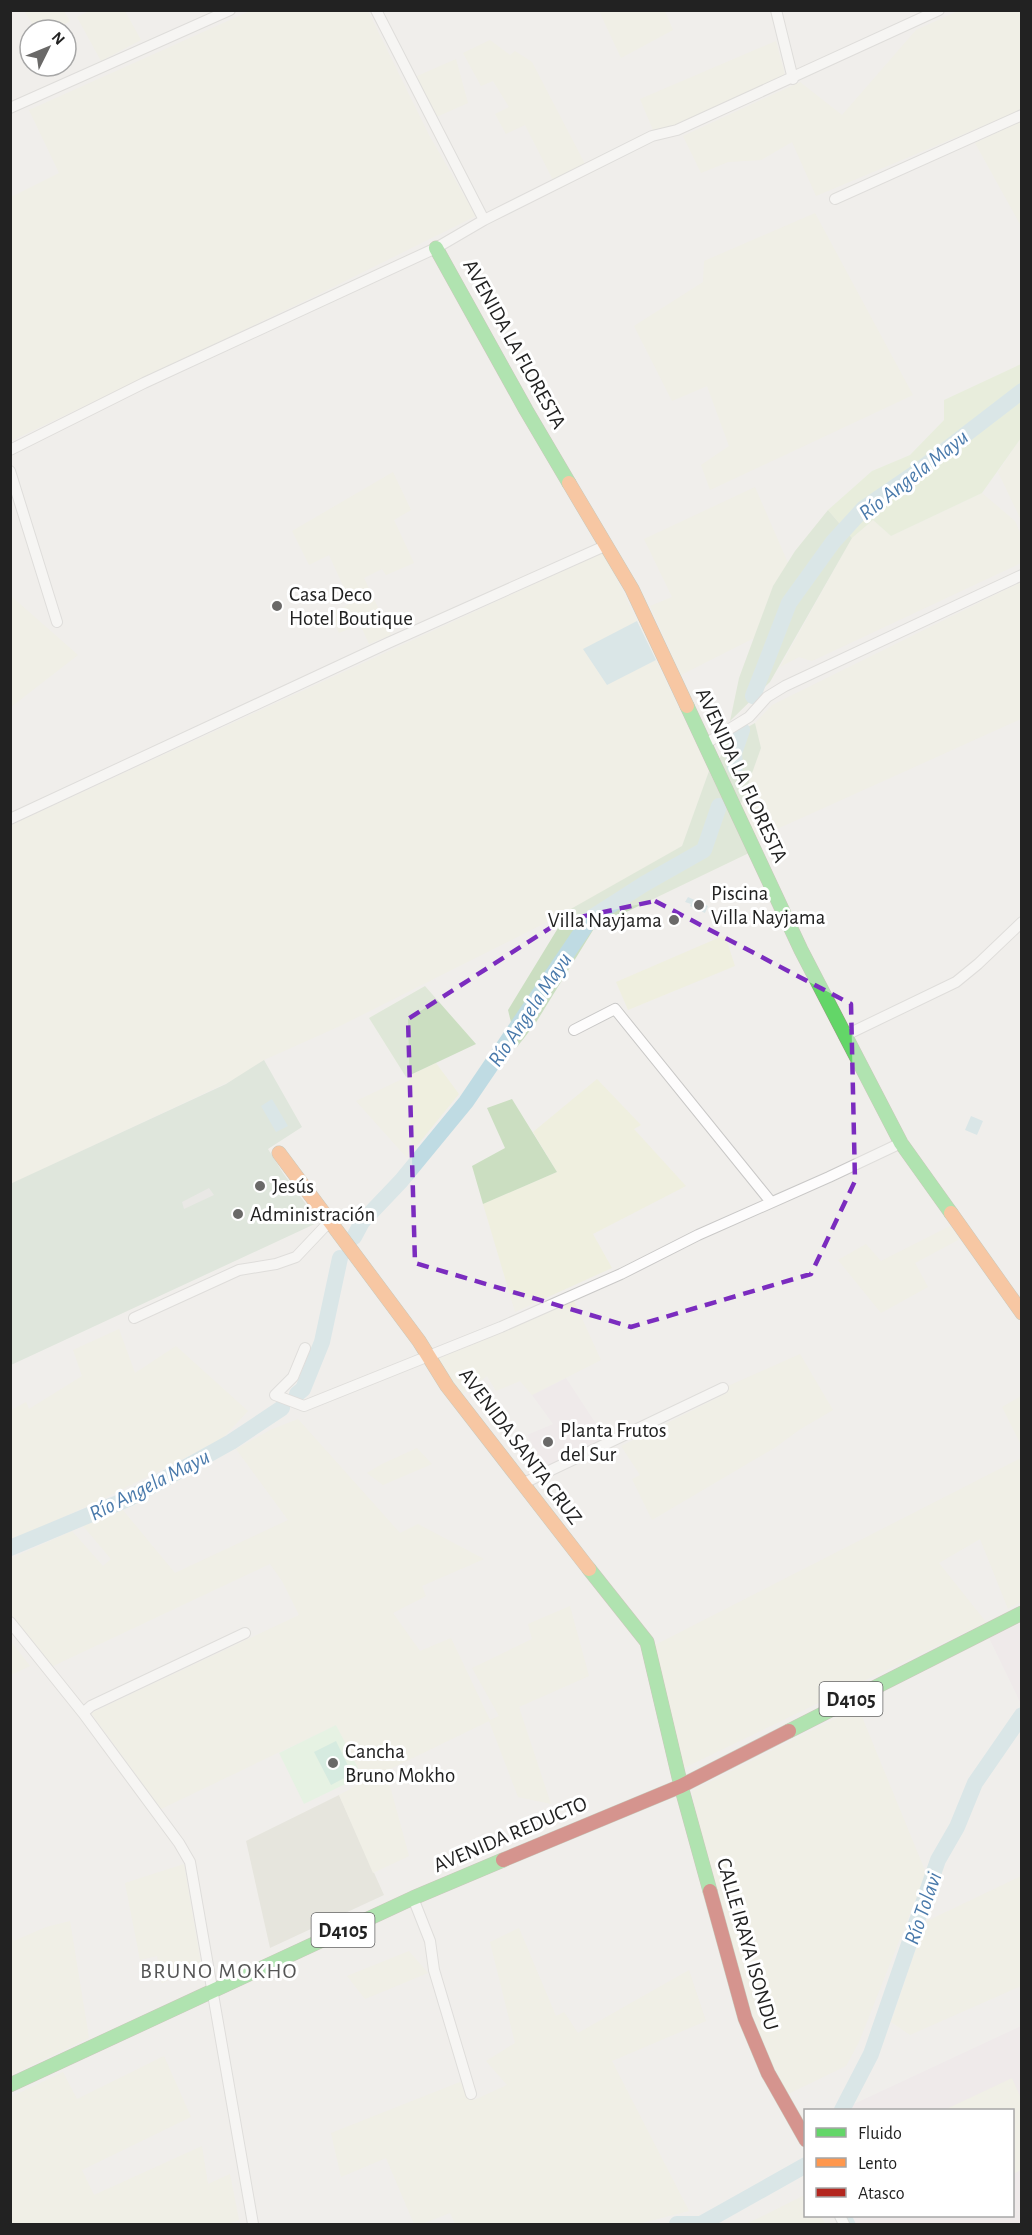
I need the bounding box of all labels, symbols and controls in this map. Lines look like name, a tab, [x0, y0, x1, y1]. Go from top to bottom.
north arrow	[18, 18, 78, 78]
text: N	[49, 29, 68, 48]
street label: AVENIDA LA FLORESTA	[459, 256, 570, 432]
water label: Río Angela Mayu	[855, 425, 972, 524]
place label: Casa Deco Hotel Boutique	[289, 584, 413, 629]
marker: Casa Deco Hotel Boutique	[270, 599, 284, 613]
street label: AVENIDA LA FLORESTA	[692, 685, 791, 866]
place label: Piscina Villa Nayjama	[711, 883, 826, 928]
marker: Piscina Villa Nayjama	[692, 898, 706, 912]
place label: Villa Nayjama	[548, 910, 662, 931]
marker: Villa Nayjama	[667, 913, 681, 927]
water label: Río Angela Mayu	[484, 949, 576, 1071]
place label: Jesús	[272, 1176, 314, 1197]
marker: Jesús	[253, 1179, 267, 1193]
place label: Administración	[250, 1204, 375, 1225]
marker: Administración	[231, 1207, 245, 1221]
street label: AVENIDA SANTA CRUZ	[455, 1364, 586, 1528]
place label: Planta Frutos del Sur	[560, 1420, 667, 1465]
marker: Planta Frutos del Sur	[541, 1435, 555, 1449]
water label: Río Angela Mayu	[86, 1445, 213, 1525]
road number: D4105	[820, 1682, 882, 1716]
place label: Cancha Bruno Mokho	[345, 1741, 455, 1786]
marker: Cancha Bruno Mokho	[326, 1756, 340, 1770]
street label: AVENIDA REDUCTO	[430, 1793, 590, 1876]
street label: CALLE IRAYA ISONDU	[713, 1856, 782, 2033]
water label: Río Tolavi	[900, 1869, 946, 1947]
road number: D4105	[312, 1913, 374, 1947]
district label: BRUNO MOKHO	[140, 1960, 298, 1982]
legend	[804, 2109, 1014, 2217]
text: Fluido	[858, 2125, 902, 2143]
text: Lento	[858, 2155, 897, 2173]
text: Atasco	[858, 2185, 905, 2203]

